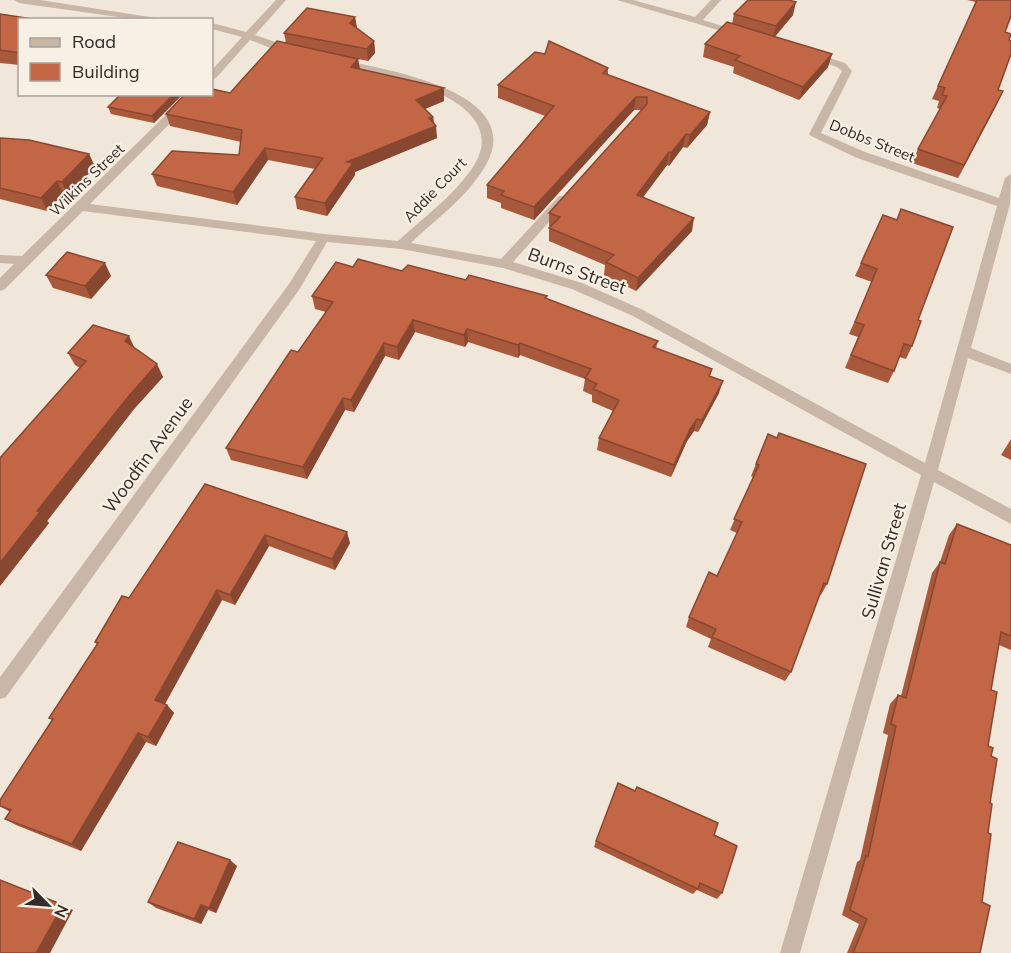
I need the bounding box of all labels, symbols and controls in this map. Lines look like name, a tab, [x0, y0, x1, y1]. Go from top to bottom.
legend	[18, 18, 213, 96]
text: Road	[72, 30, 116, 53]
text: Building	[72, 60, 140, 83]
street label: Dobbs Street	[827, 115, 918, 166]
street label: Wilkins Street	[45, 139, 128, 220]
street label: Addie Court	[399, 153, 470, 226]
street label: Burns Street	[525, 242, 630, 299]
street label: Woodfin Avenue	[98, 392, 198, 518]
street label: Sullivan Street	[856, 500, 911, 622]
north arrow	[18, 875, 78, 935]
text: N	[50, 902, 73, 921]

